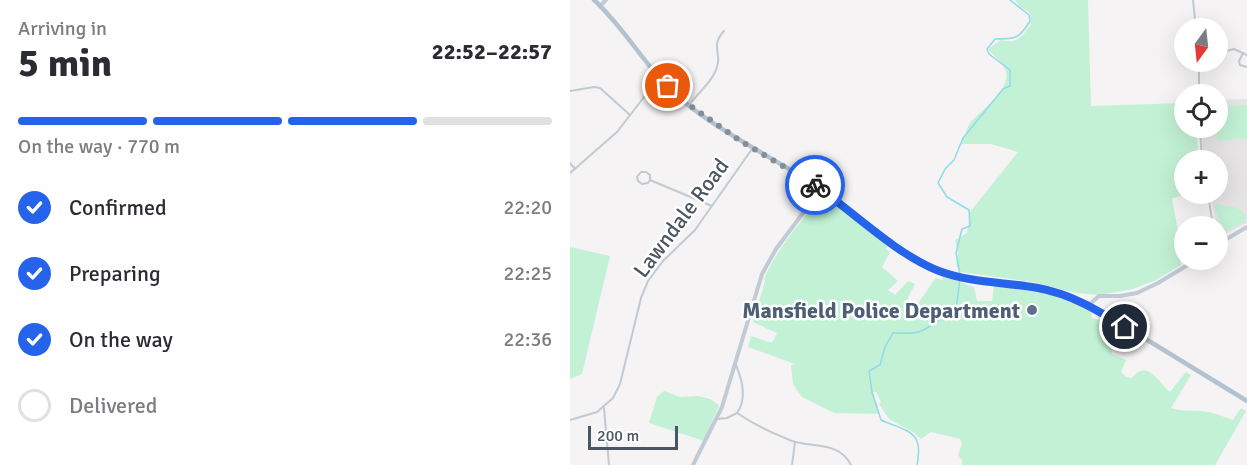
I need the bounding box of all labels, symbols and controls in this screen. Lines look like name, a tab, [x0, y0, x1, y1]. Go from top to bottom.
text: Arriving in	[18, 16, 107, 41]
north arrow	[1174, 18, 1228, 72]
map controls	[1174, 18, 1228, 270]
text: 22:52–22:57	[432, 38, 552, 65]
text: 5 min	[18, 39, 112, 87]
pin	[642, 60, 693, 111]
icon: bag	[651, 69, 684, 102]
button: locate	[1174, 84, 1228, 138]
text: On the way · 770 m	[18, 134, 180, 159]
button: +	[1174, 150, 1228, 204]
street label: Lawndale Road	[627, 153, 735, 283]
courier	[785, 155, 845, 215]
icon: bike	[799, 169, 832, 202]
icon: check	[18, 191, 51, 224]
text: Confirmed	[69, 194, 167, 221]
text: 22:20	[503, 195, 552, 220]
button: −	[1174, 216, 1228, 270]
icon: check	[18, 257, 51, 290]
text: Preparing	[69, 260, 161, 287]
text: 22:25	[503, 261, 552, 286]
place label: Mansfield Police Department	[742, 297, 1020, 324]
pin	[1099, 301, 1150, 352]
marker: Mansfield Police Department	[1025, 303, 1039, 317]
icon: home	[1108, 310, 1141, 343]
icon: check	[18, 323, 51, 356]
text: On the way	[69, 326, 173, 353]
text: 22:36	[503, 327, 552, 352]
text: Delivered	[69, 392, 157, 419]
scale bar	[588, 423, 678, 450]
text: 200 m	[597, 426, 639, 446]

